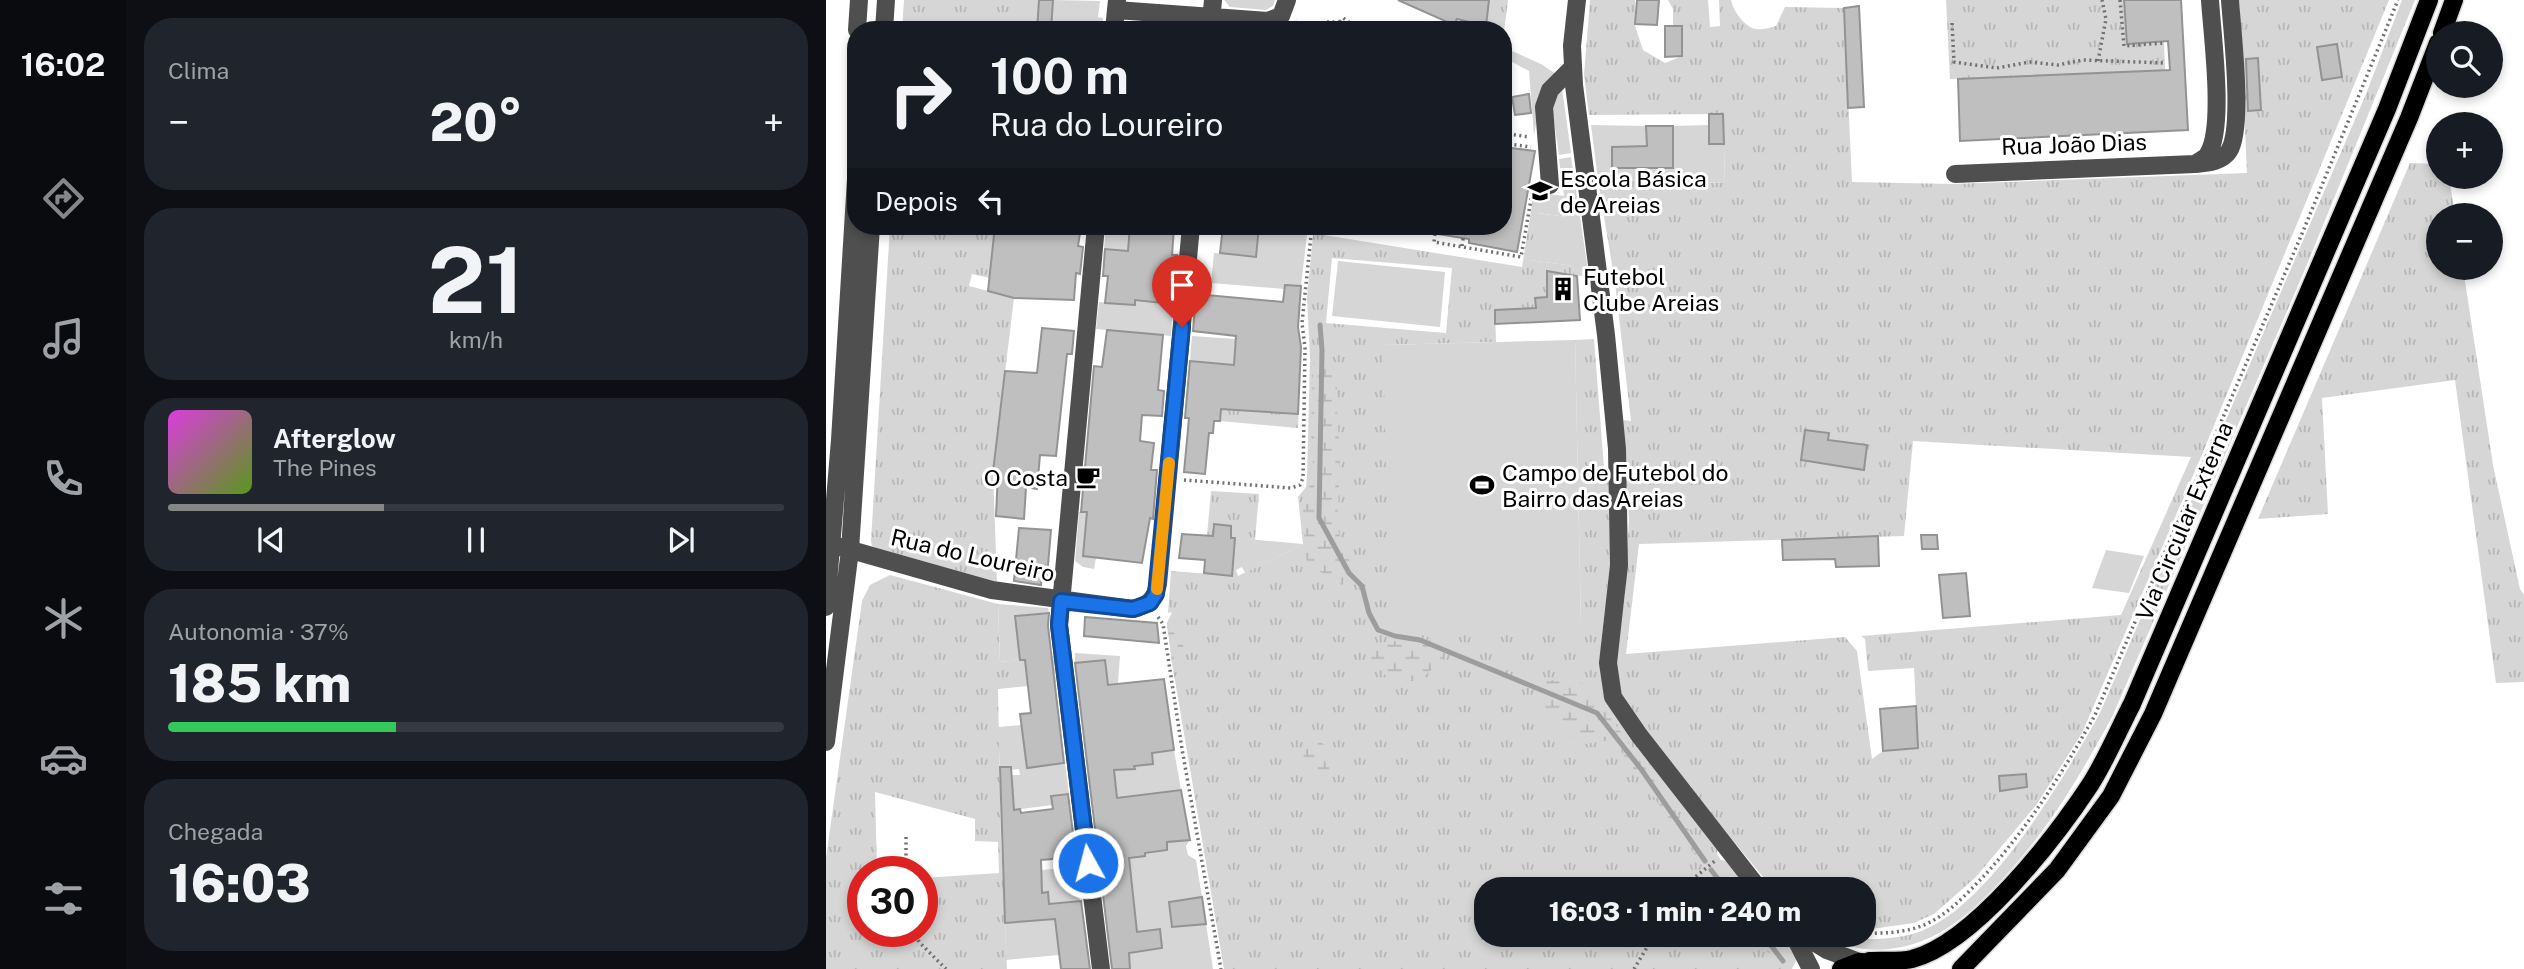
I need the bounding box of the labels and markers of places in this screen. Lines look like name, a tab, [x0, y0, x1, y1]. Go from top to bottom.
place label: Escola Básica de Areias	[1560, 165, 1707, 218]
school or university icon: Escola Básica de Areias	[1526, 177, 1554, 205]
pin	[1152, 255, 1212, 327]
place label: Futebol Clube Areias	[1583, 263, 1719, 316]
building icon: Futebol Clube Areias	[1549, 275, 1577, 303]
place label: Campo de Futebol do Bairro das Areias	[1502, 459, 1728, 512]
cafe icon: O Costa	[1074, 463, 1102, 491]
place label: O Costa	[984, 464, 1068, 491]
sports icon: Campo de Futebol do Bairro das Areias	[1468, 471, 1496, 499]

